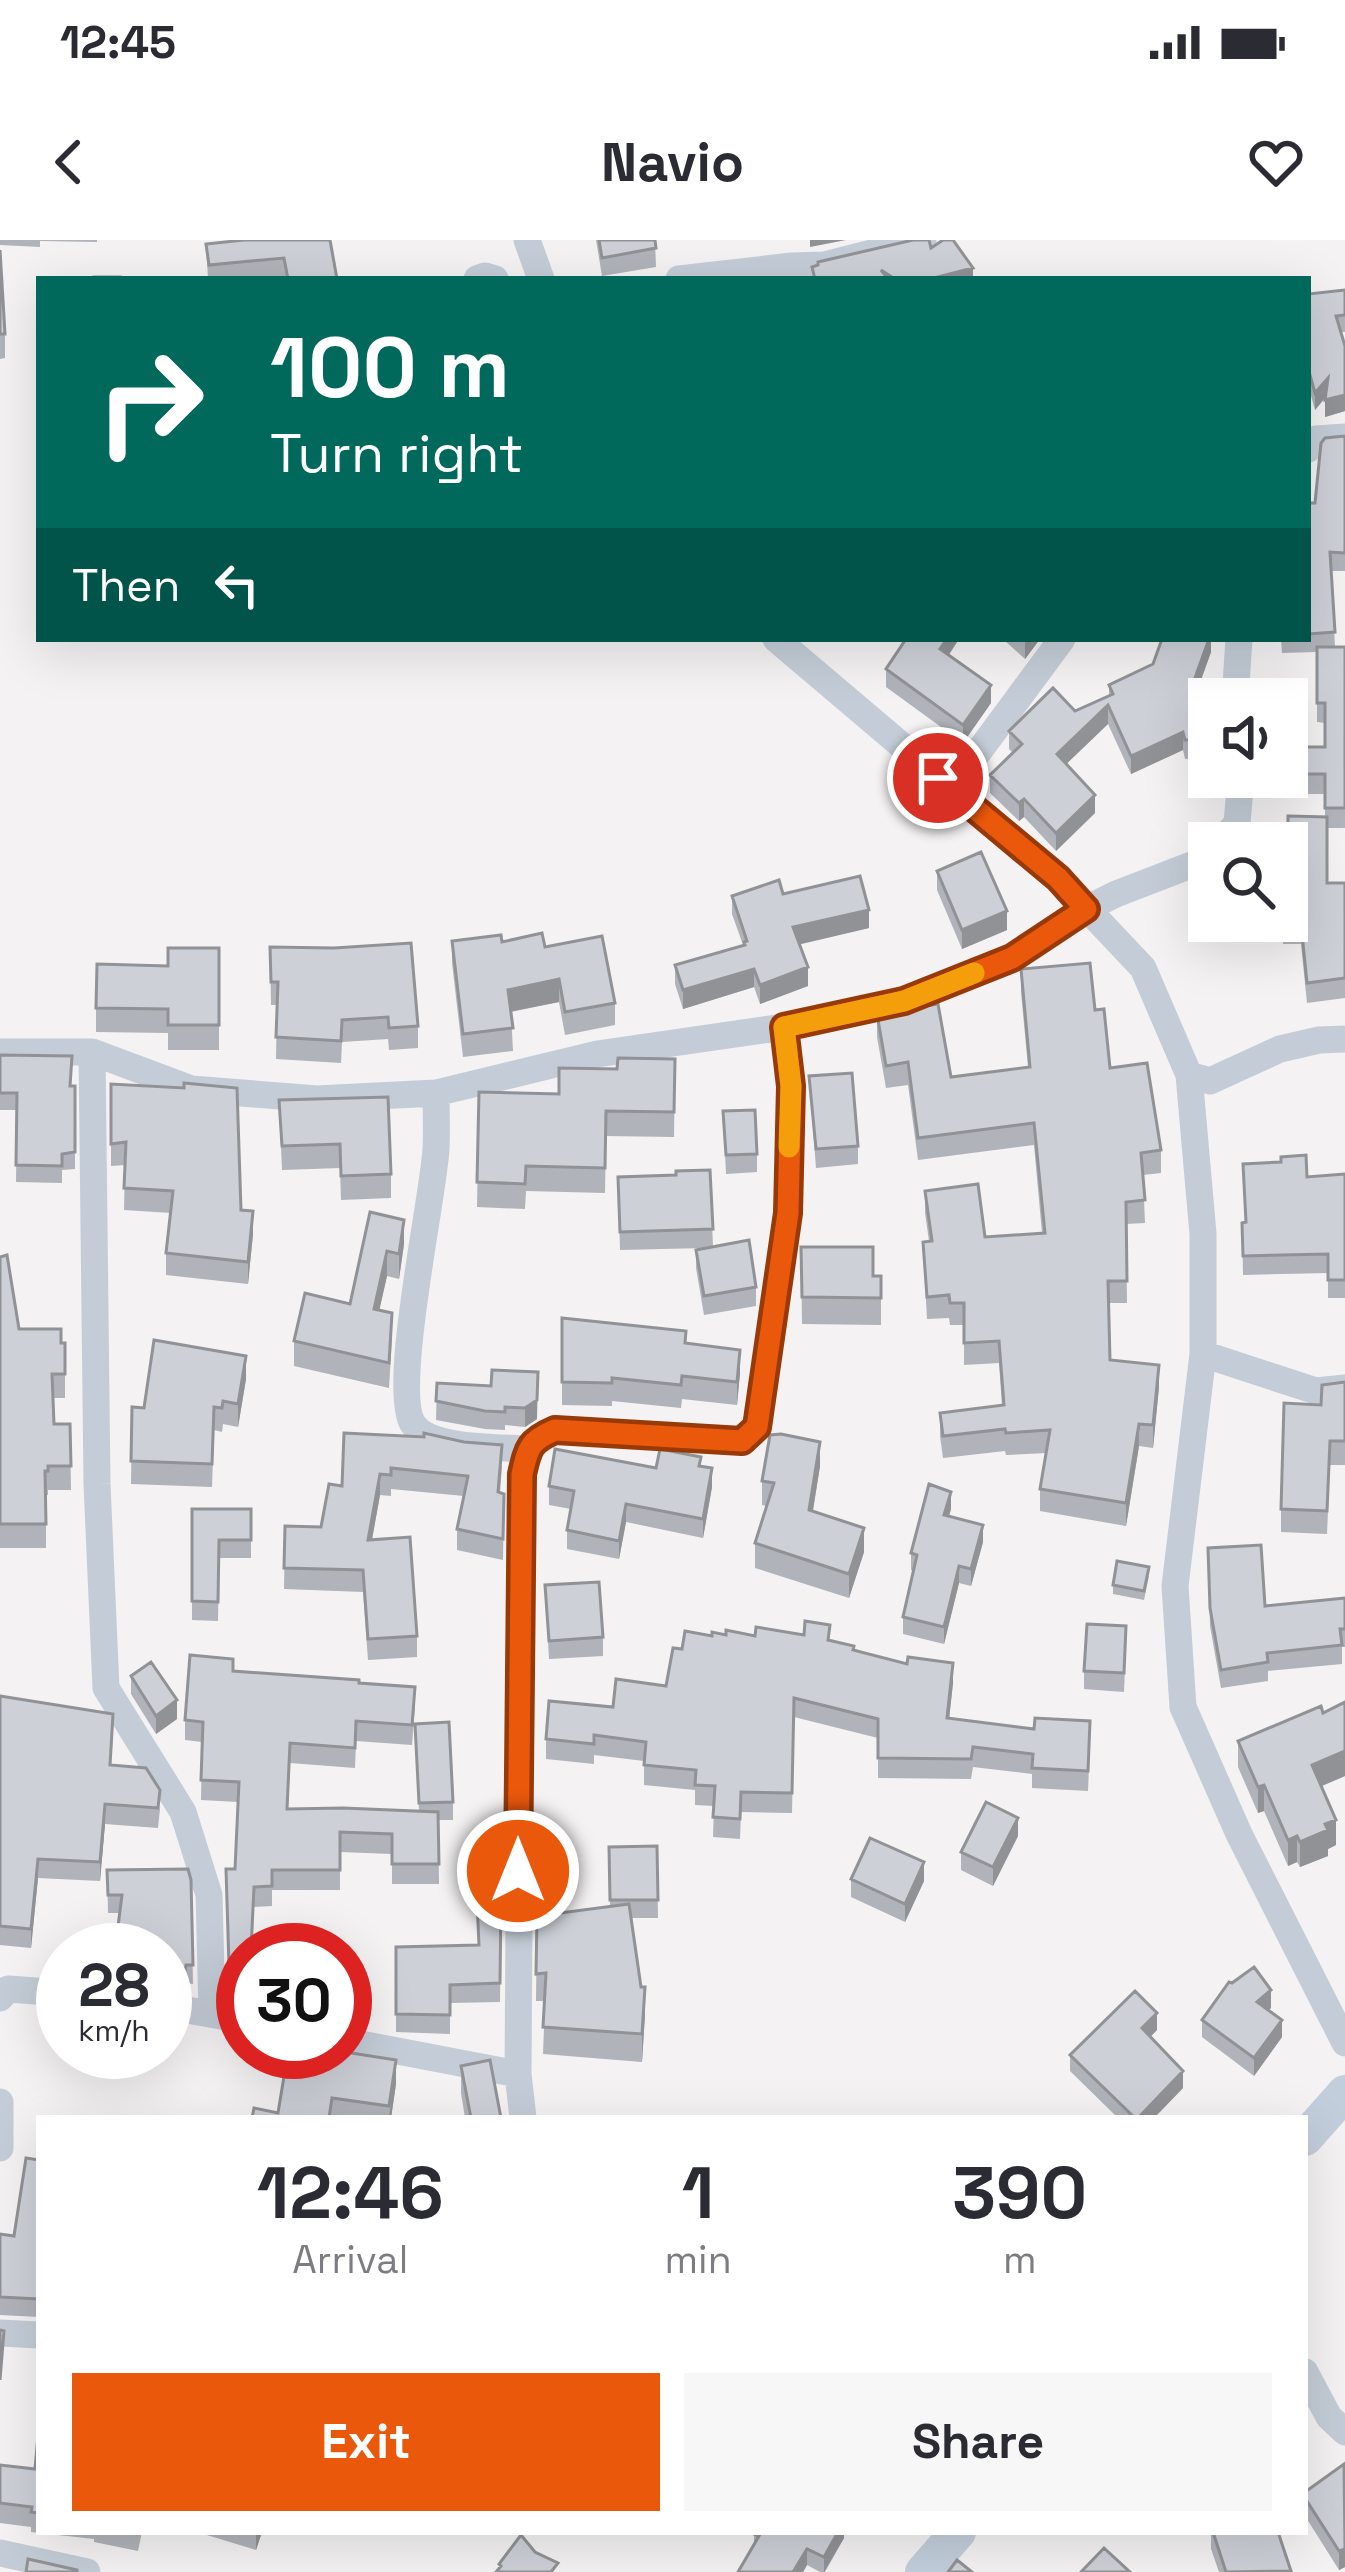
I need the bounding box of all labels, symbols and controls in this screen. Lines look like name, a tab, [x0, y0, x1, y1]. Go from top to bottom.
text: 12:45	[60, 14, 176, 71]
text: Navio	[601, 128, 744, 197]
icon: back	[36, 129, 102, 195]
icon: heart	[1243, 129, 1309, 195]
text: 100 m	[270, 314, 510, 422]
icon: right	[72, 324, 228, 480]
text: Turn right	[270, 419, 523, 488]
icon: left	[204, 552, 270, 618]
text: Then	[72, 557, 180, 614]
map controls	[1188, 678, 1308, 942]
button: sound	[1188, 678, 1308, 798]
pin	[887, 727, 989, 829]
icon: arrive	[905, 745, 971, 811]
button: search	[1188, 822, 1308, 942]
position arrow	[455, 1808, 581, 1934]
speed limit sign: 30	[216, 1923, 372, 2079]
text: 28	[78, 1947, 150, 2024]
text: km/h	[78, 2011, 150, 2050]
text: 12:46	[257, 2147, 444, 2239]
text: 1	[682, 2147, 714, 2239]
text: 390	[952, 2147, 1087, 2239]
text: Arrival	[292, 2235, 408, 2284]
text: min	[665, 2235, 732, 2284]
text: m	[1003, 2235, 1037, 2284]
button: Exit	[72, 2373, 660, 2511]
button: Share	[684, 2373, 1272, 2511]

